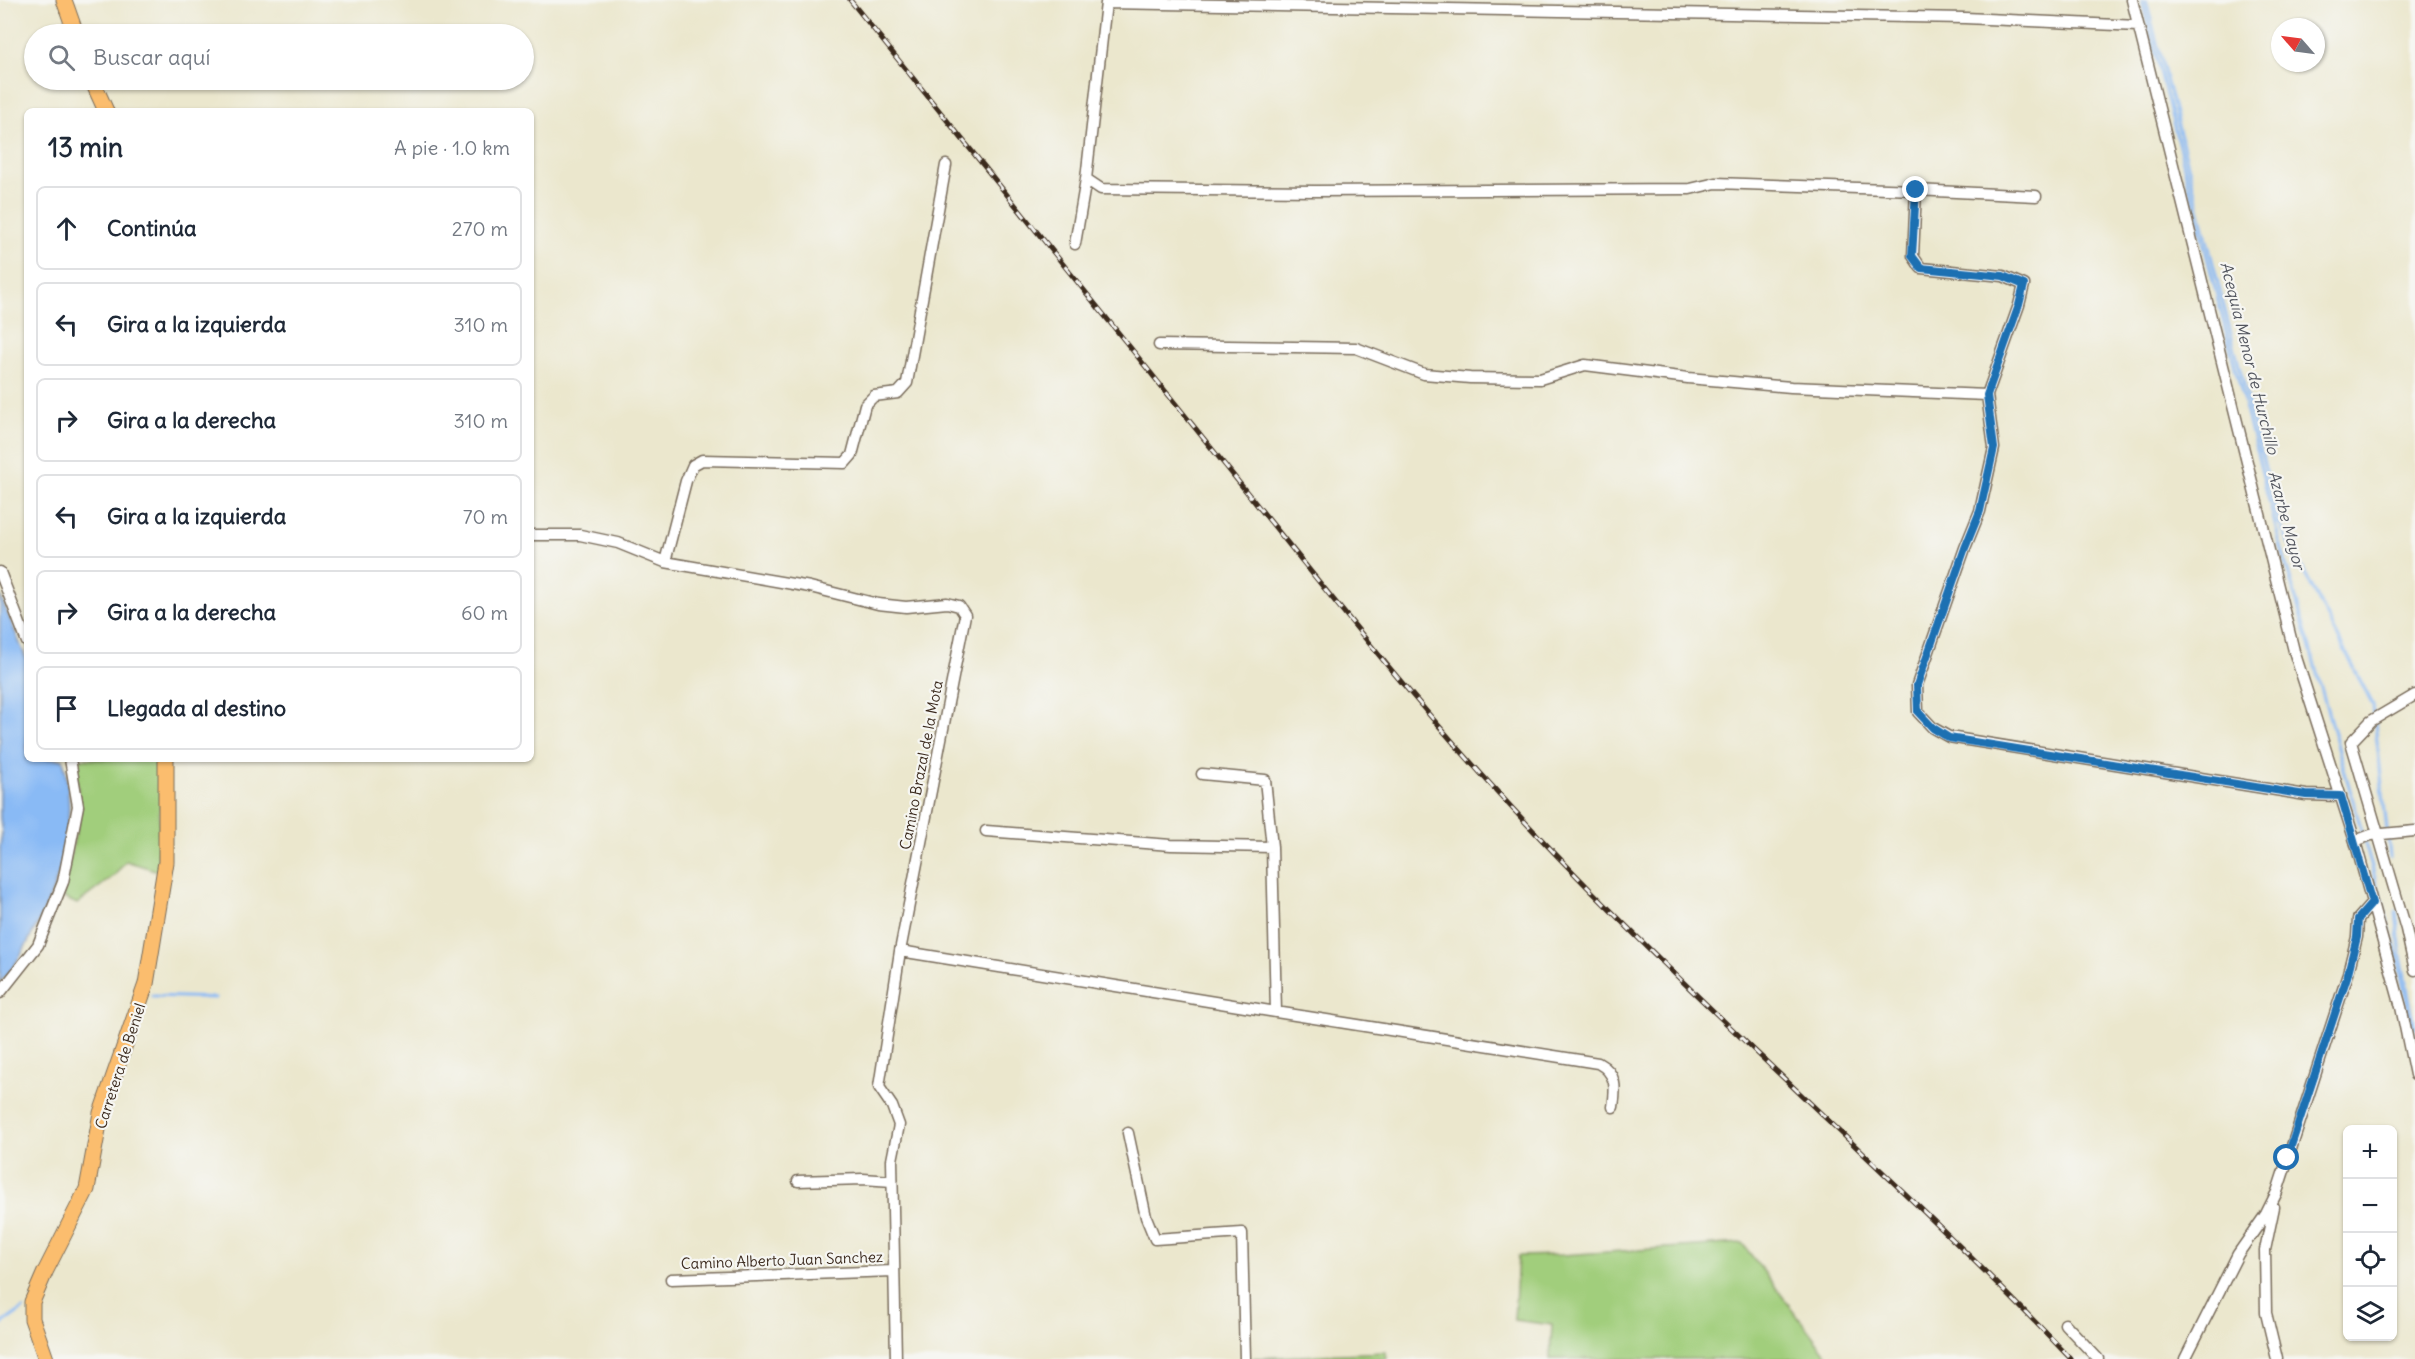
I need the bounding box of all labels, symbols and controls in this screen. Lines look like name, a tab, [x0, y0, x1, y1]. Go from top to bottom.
north arrow	[2271, 18, 2325, 72]
search box	[24, 24, 534, 90]
icon: search	[45, 41, 78, 74]
text: Buscar aquí	[93, 43, 210, 71]
text: 13 min	[48, 131, 123, 164]
text: A pie · 1.0 km	[394, 135, 510, 160]
route end	[1902, 176, 1928, 202]
icon: ahead	[50, 212, 83, 245]
text: Continúa	[107, 214, 196, 242]
text: 270 m	[452, 216, 508, 241]
water label: Acequia Menor de Hurchillo	[2216, 260, 2284, 457]
icon: left	[50, 308, 83, 341]
text: Gira a la izquierda	[107, 310, 286, 338]
text: 310 m	[453, 312, 508, 337]
icon: right	[50, 404, 83, 437]
text: Gira a la derecha	[107, 406, 276, 434]
text: 310 m	[453, 408, 508, 433]
water label: Azarbe Mayor	[2264, 469, 2310, 574]
icon: left	[50, 500, 83, 533]
text: Gira a la izquierda	[107, 502, 286, 530]
text: 70 m	[463, 504, 508, 529]
icon: right	[50, 596, 83, 629]
text: Gira a la derecha	[107, 598, 276, 626]
text: 60 m	[461, 600, 508, 625]
street label: Camino Brazal de la Mota	[895, 678, 947, 851]
icon: arrive	[50, 692, 83, 725]
text: Llegada al destino	[107, 694, 286, 722]
street label: Carretera de Beniel	[91, 1001, 149, 1131]
map controls	[2343, 1125, 2397, 1341]
button: +	[2343, 1125, 2397, 1179]
route start	[2273, 1144, 2299, 1170]
button: −	[2343, 1179, 2397, 1233]
button: locate	[2343, 1233, 2397, 1287]
street label: Camino Alberto Juan Sanchez	[681, 1247, 883, 1273]
button: layers	[2343, 1287, 2397, 1341]

